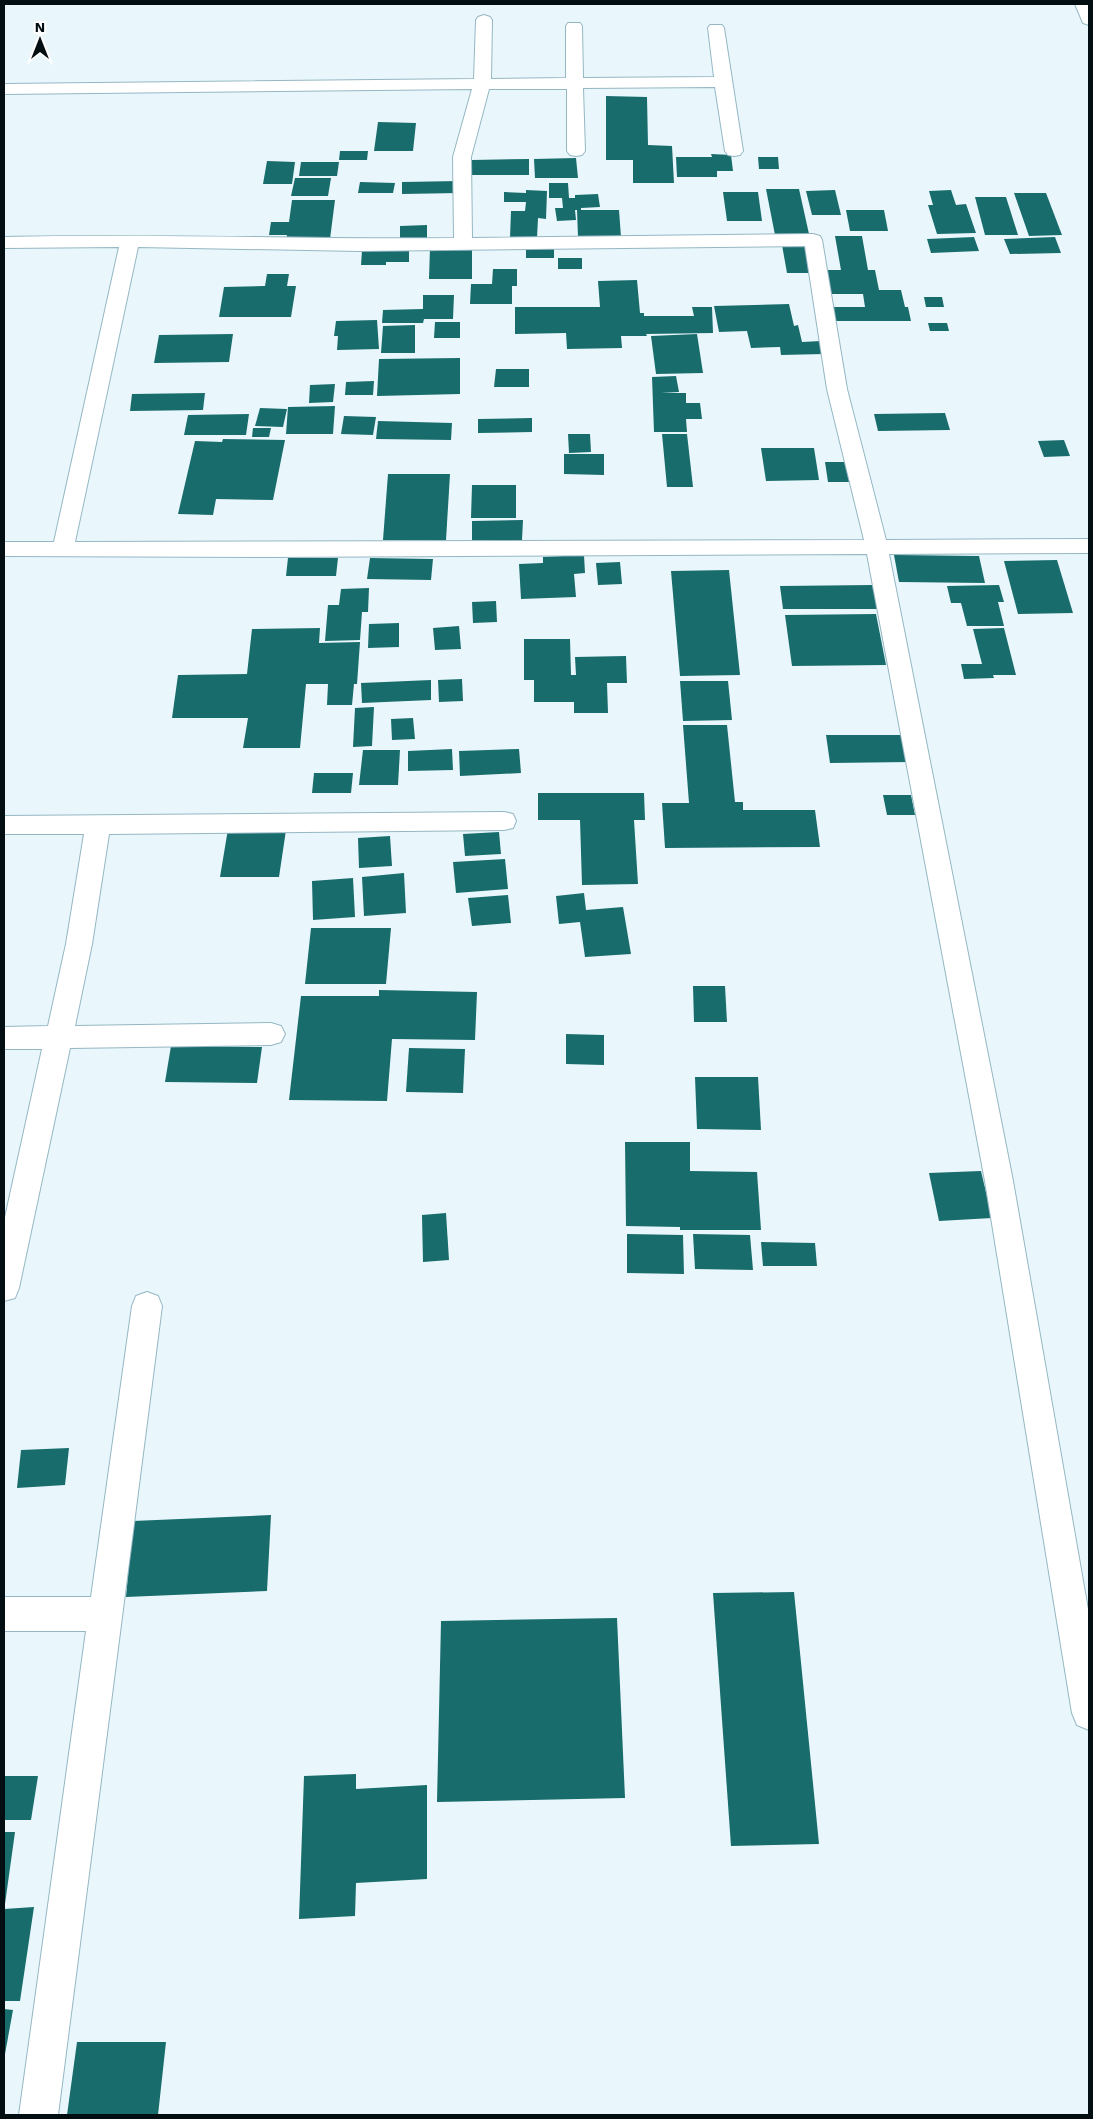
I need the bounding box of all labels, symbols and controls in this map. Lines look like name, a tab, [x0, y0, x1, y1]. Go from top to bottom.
north arrow	[15, 15, 65, 65]
text: N	[35, 19, 45, 35]

